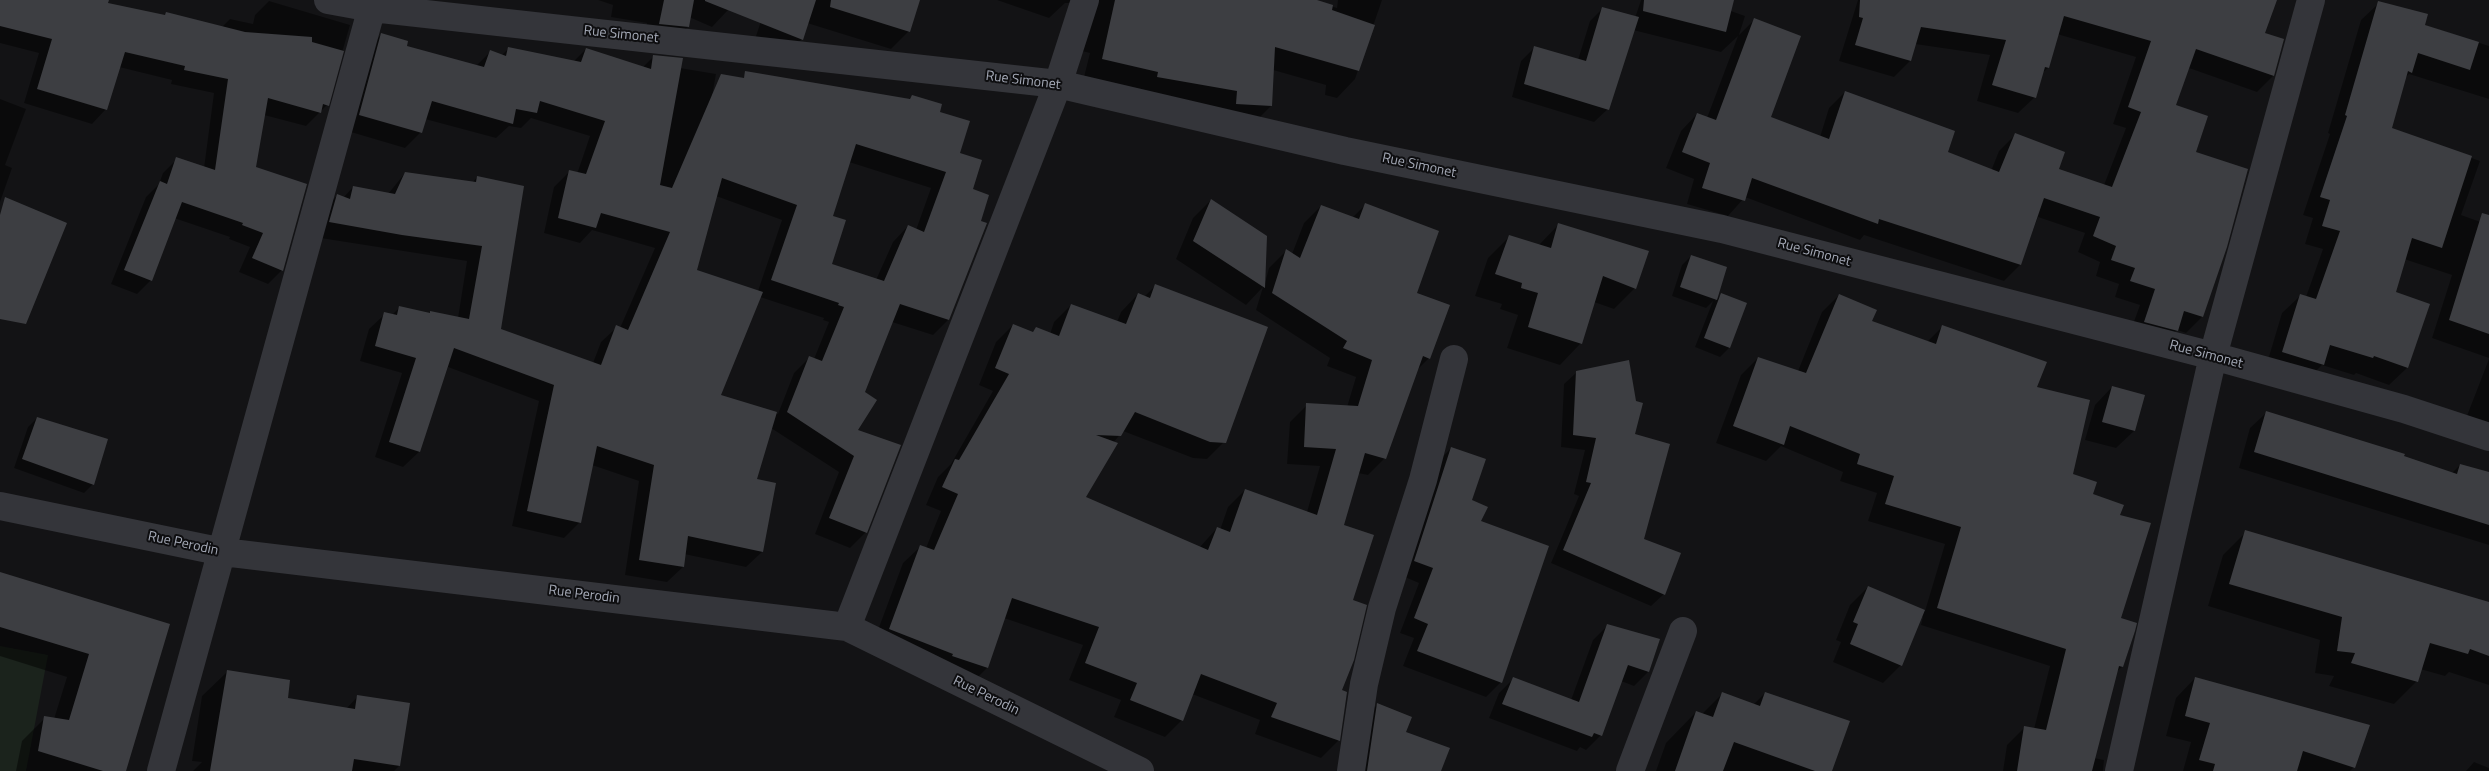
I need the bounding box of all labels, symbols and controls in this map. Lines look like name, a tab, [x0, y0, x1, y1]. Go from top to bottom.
street label: Rue Simonet	[583, 23, 659, 47]
street label: Rue Simonet	[985, 68, 1061, 94]
street label: Rue Simonet	[1380, 150, 1458, 182]
street label: Rue Simonet	[1775, 235, 1853, 271]
street label: Rue Simonet	[2167, 337, 2245, 373]
street label: Rue Perodin	[146, 528, 220, 560]
street label: Rue Perodin	[547, 582, 621, 608]
street label: Rue Perodin	[950, 673, 1022, 719]

